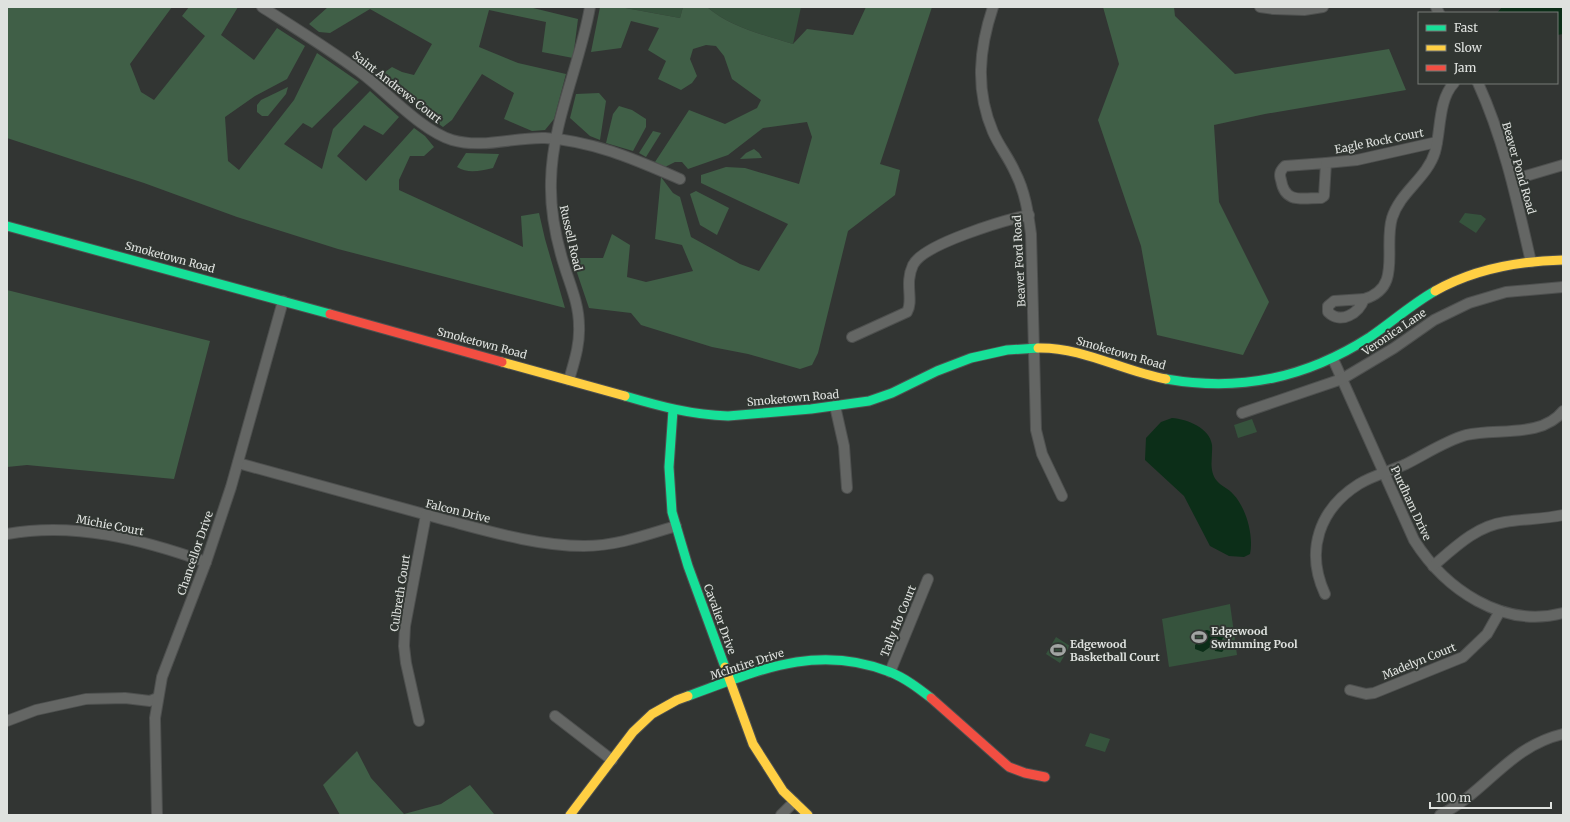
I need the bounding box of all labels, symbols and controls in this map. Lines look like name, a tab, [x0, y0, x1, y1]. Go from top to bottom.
legend	[1418, 12, 1558, 84]
text: Fast	[1454, 20, 1478, 35]
text: Slow	[1454, 40, 1483, 55]
street label: Saint Andrews Court	[350, 48, 445, 127]
text: Jam	[1453, 60, 1477, 75]
street label: Beaver Pond Road	[1499, 120, 1539, 216]
street label: Eagle Rock Court	[1333, 125, 1425, 156]
street label: Russell Road	[557, 204, 585, 273]
street label: Beaver Ford Road	[1010, 214, 1028, 307]
street label: Smoketown Road	[123, 238, 217, 276]
street label: Veronica Lane	[1358, 305, 1429, 359]
street label: Smoketown Road	[435, 324, 529, 362]
street label: Smoketown Road	[1075, 334, 1168, 373]
street label: Smoketown Road	[746, 387, 840, 409]
street label: Purdham Drive	[1388, 464, 1434, 543]
street label: Falcon Drive	[424, 496, 492, 526]
street label: Chancellor Drive	[174, 509, 216, 597]
street label: Michie Court	[75, 512, 146, 539]
street label: Culbreth Court	[387, 553, 413, 633]
street label: Cavalier Drive	[701, 582, 739, 656]
street label: Tally Ho Court	[877, 582, 919, 659]
place label: Edgewood Swimming Pool	[1211, 624, 1298, 651]
sports icon: Edgewood Swimming Pool	[1190, 628, 1208, 646]
place label: Edgewood Basketball Court	[1070, 637, 1160, 664]
street label: Madelyn Court	[1380, 640, 1459, 682]
sports icon: Edgewood Basketball Court	[1049, 641, 1067, 659]
street label: McIntire Drive	[708, 645, 786, 683]
scale bar	[1430, 784, 1551, 810]
text: 100 m	[1436, 790, 1471, 805]

